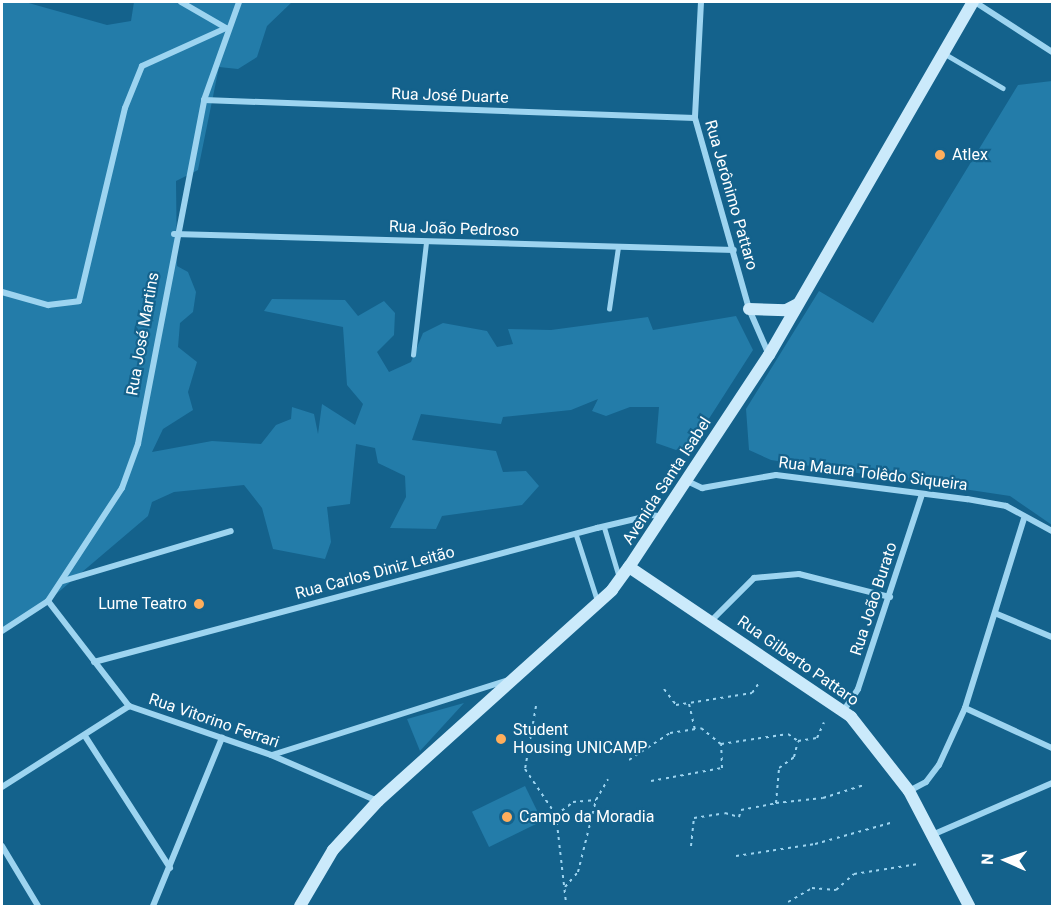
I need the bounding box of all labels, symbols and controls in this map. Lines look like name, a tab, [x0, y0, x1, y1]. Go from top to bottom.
street label: Rua José Duarte	[391, 84, 509, 108]
street label: Rua Jerônimo Pattaro	[700, 118, 762, 272]
place label: Atlex	[952, 145, 988, 165]
marker: Atlex	[933, 148, 947, 162]
street label: Rua João Pedroso	[389, 217, 519, 241]
street label: Rua José Martins	[123, 271, 163, 397]
street label: Avenida Santa Isabel	[619, 414, 715, 548]
street label: Rua Maura Tolêdo Siqueira	[777, 453, 969, 495]
street label: Rua João Burato	[847, 540, 901, 658]
street label: Rua Carlos Diniz Leitão	[293, 542, 457, 604]
place label: Lume Teatro	[98, 594, 187, 614]
marker: Lume Teatro	[192, 597, 206, 611]
street label: Rua Gilberto Pattaro	[734, 612, 862, 710]
street label: Rua Vitorino Ferrari	[146, 690, 282, 752]
place label: Student Housing UNICAMP	[513, 720, 647, 758]
marker: Student Housing UNICAMP	[494, 732, 508, 746]
place label: Campo da Moradia	[519, 807, 654, 827]
marker: Campo da Moradia	[500, 810, 514, 824]
north arrow	[976, 830, 1036, 890]
text: N	[978, 853, 997, 865]

